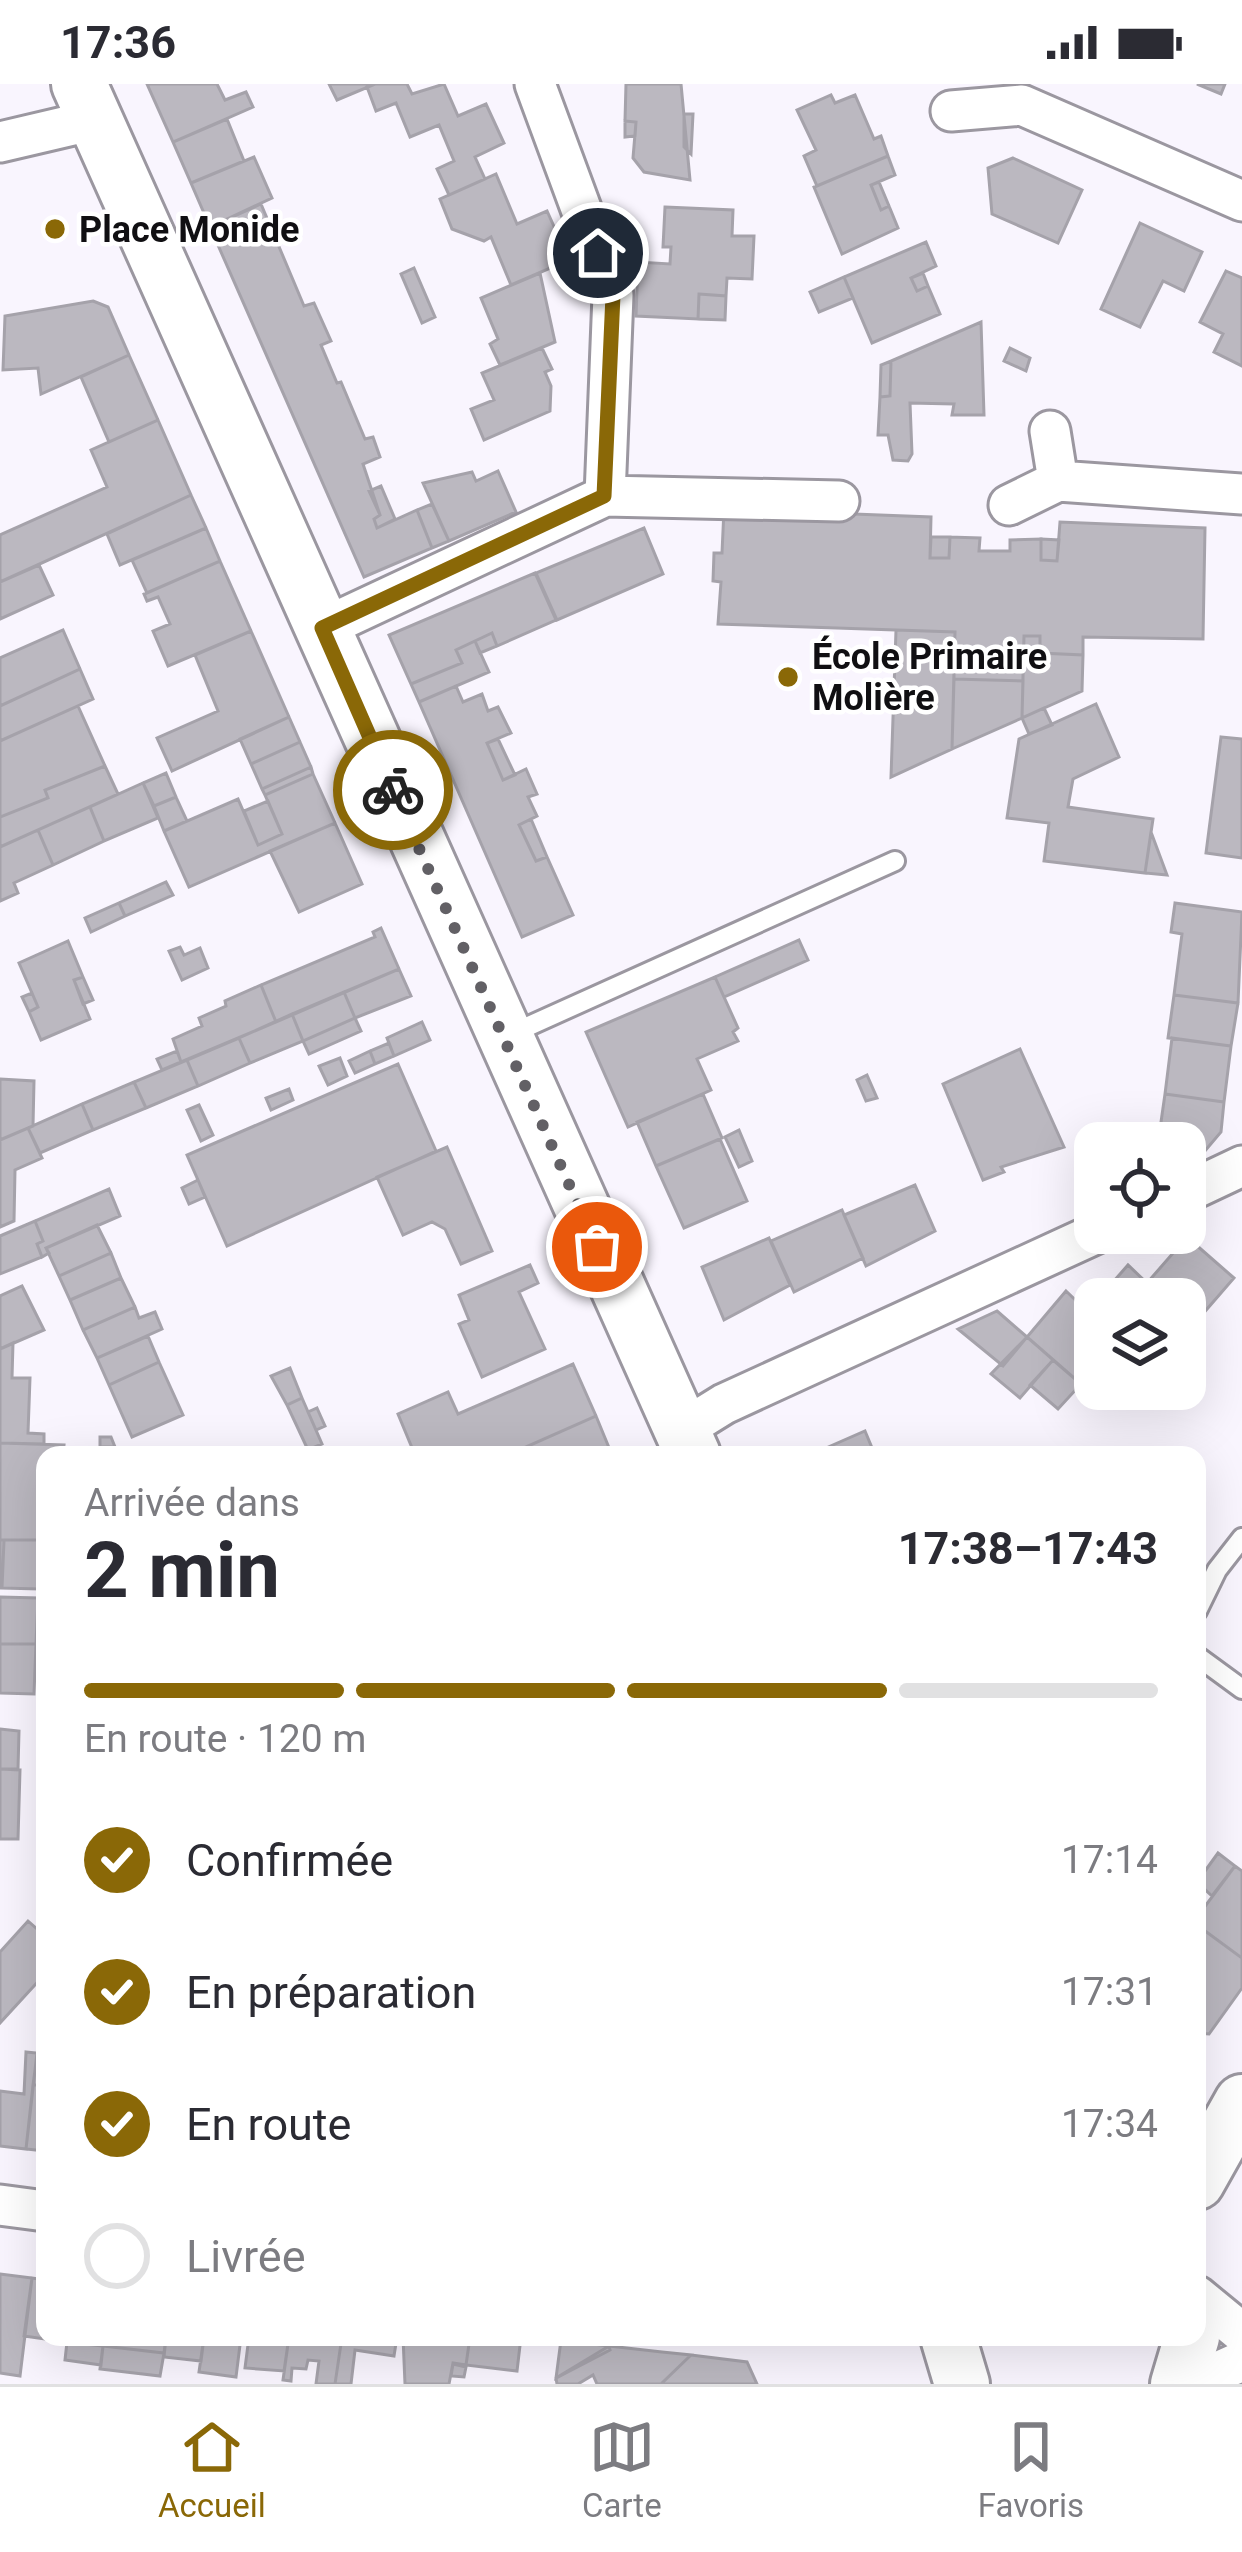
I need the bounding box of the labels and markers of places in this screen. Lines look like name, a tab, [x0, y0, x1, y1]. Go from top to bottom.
pin	[547, 202, 649, 304]
place label: Place Monide	[79, 209, 299, 251]
marker: Place Monide	[42, 216, 68, 242]
place label: École Primaire Molière	[812, 635, 1047, 719]
marker: École Primaire Molière	[775, 664, 801, 690]
pin	[546, 1196, 648, 1298]

